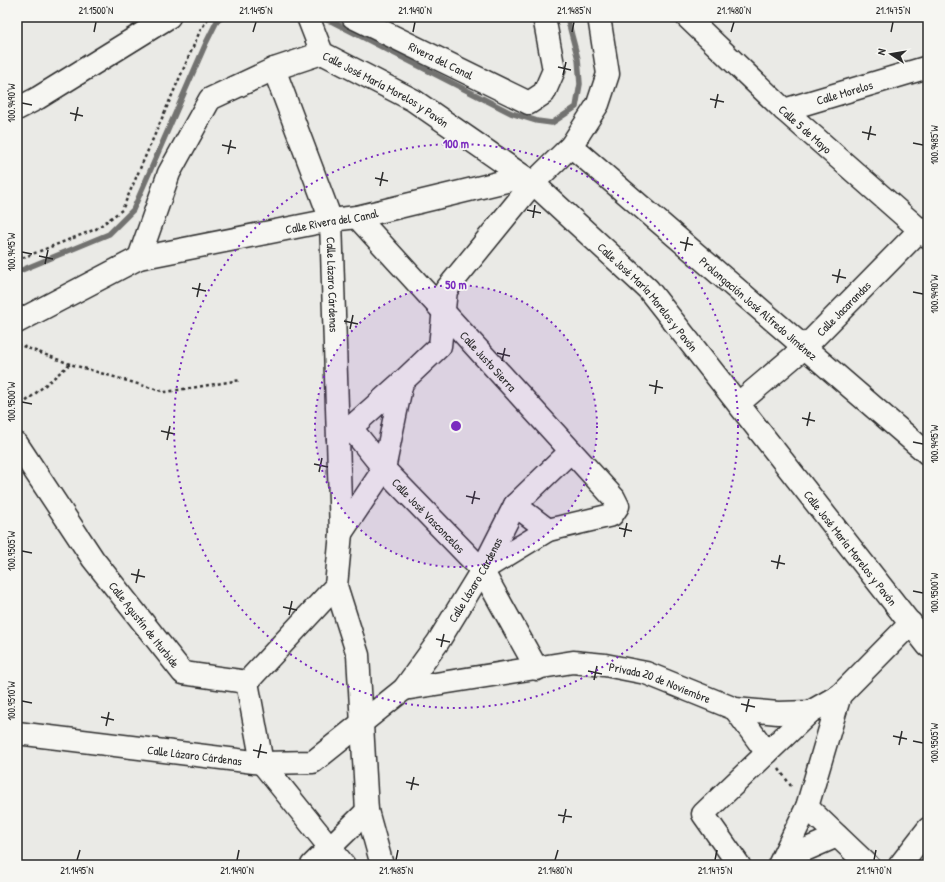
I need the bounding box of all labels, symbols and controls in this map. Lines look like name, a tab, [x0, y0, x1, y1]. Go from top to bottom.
text: 21.1500°N	[79, 4, 113, 17]
text: 21.1495°N	[239, 4, 273, 17]
text: 21.1490°N	[398, 4, 432, 17]
text: 21.1485°N	[557, 4, 591, 17]
text: 21.1480°N	[717, 4, 751, 17]
text: 21.1475°N	[876, 4, 910, 17]
north arrow	[871, 34, 911, 74]
street label: Rivera del Canal	[406, 37, 477, 83]
street label: Calle José María Morelos y Pavón	[320, 46, 453, 131]
text: N	[874, 47, 889, 56]
street label: Calle Morelos	[814, 75, 875, 108]
text: 100.9490°W	[5, 83, 18, 122]
street label: Calle 5 de Mayo	[775, 101, 836, 157]
text: 100.9485°W	[928, 125, 941, 165]
text: 100 m	[443, 135, 469, 152]
street label: Calle Rivera del Canal	[284, 204, 380, 237]
text: 100.9495°W	[5, 232, 18, 271]
street label: Calle Lázaro Cárdenas	[323, 237, 343, 333]
street label: Calle José María Morelos y Pavón	[594, 238, 702, 355]
street label: Prolongación José Alfredo Jiménez	[696, 252, 822, 364]
text: 100.9490°W	[928, 274, 941, 313]
text: 50 m	[445, 276, 467, 293]
street label: Calle Jacarandas	[812, 276, 875, 340]
street label: Calle Justo Sierra	[456, 327, 521, 395]
text: 100.9500°W	[5, 381, 18, 422]
centre of rings	[449, 419, 463, 433]
text: 100.9495°W	[928, 424, 941, 463]
street label: Calle José Vasconcelos	[388, 474, 470, 557]
street label: Calle José María Morelos y Pavón	[800, 486, 901, 609]
text: 100.9505°W	[5, 530, 18, 571]
street label: Calle Lázaro Cárdenas	[444, 534, 506, 625]
text: 100.9500°W	[928, 572, 941, 613]
street label: Calle Agustín de Iturbide	[105, 578, 184, 671]
street label: Privada 20 de Noviembre	[608, 657, 714, 707]
text: 100.9510°W	[5, 681, 18, 721]
text: 100.9505°W	[928, 722, 941, 763]
street label: Calle Lázaro Cárdenas	[146, 741, 243, 769]
text: 21.1495°N	[60, 864, 94, 877]
text: 21.1490°N	[220, 864, 254, 877]
text: 21.1485°N	[379, 864, 413, 877]
text: 21.1480°N	[538, 864, 572, 877]
text: 21.1475°N	[698, 864, 732, 877]
text: 21.1470°N	[857, 864, 891, 877]

